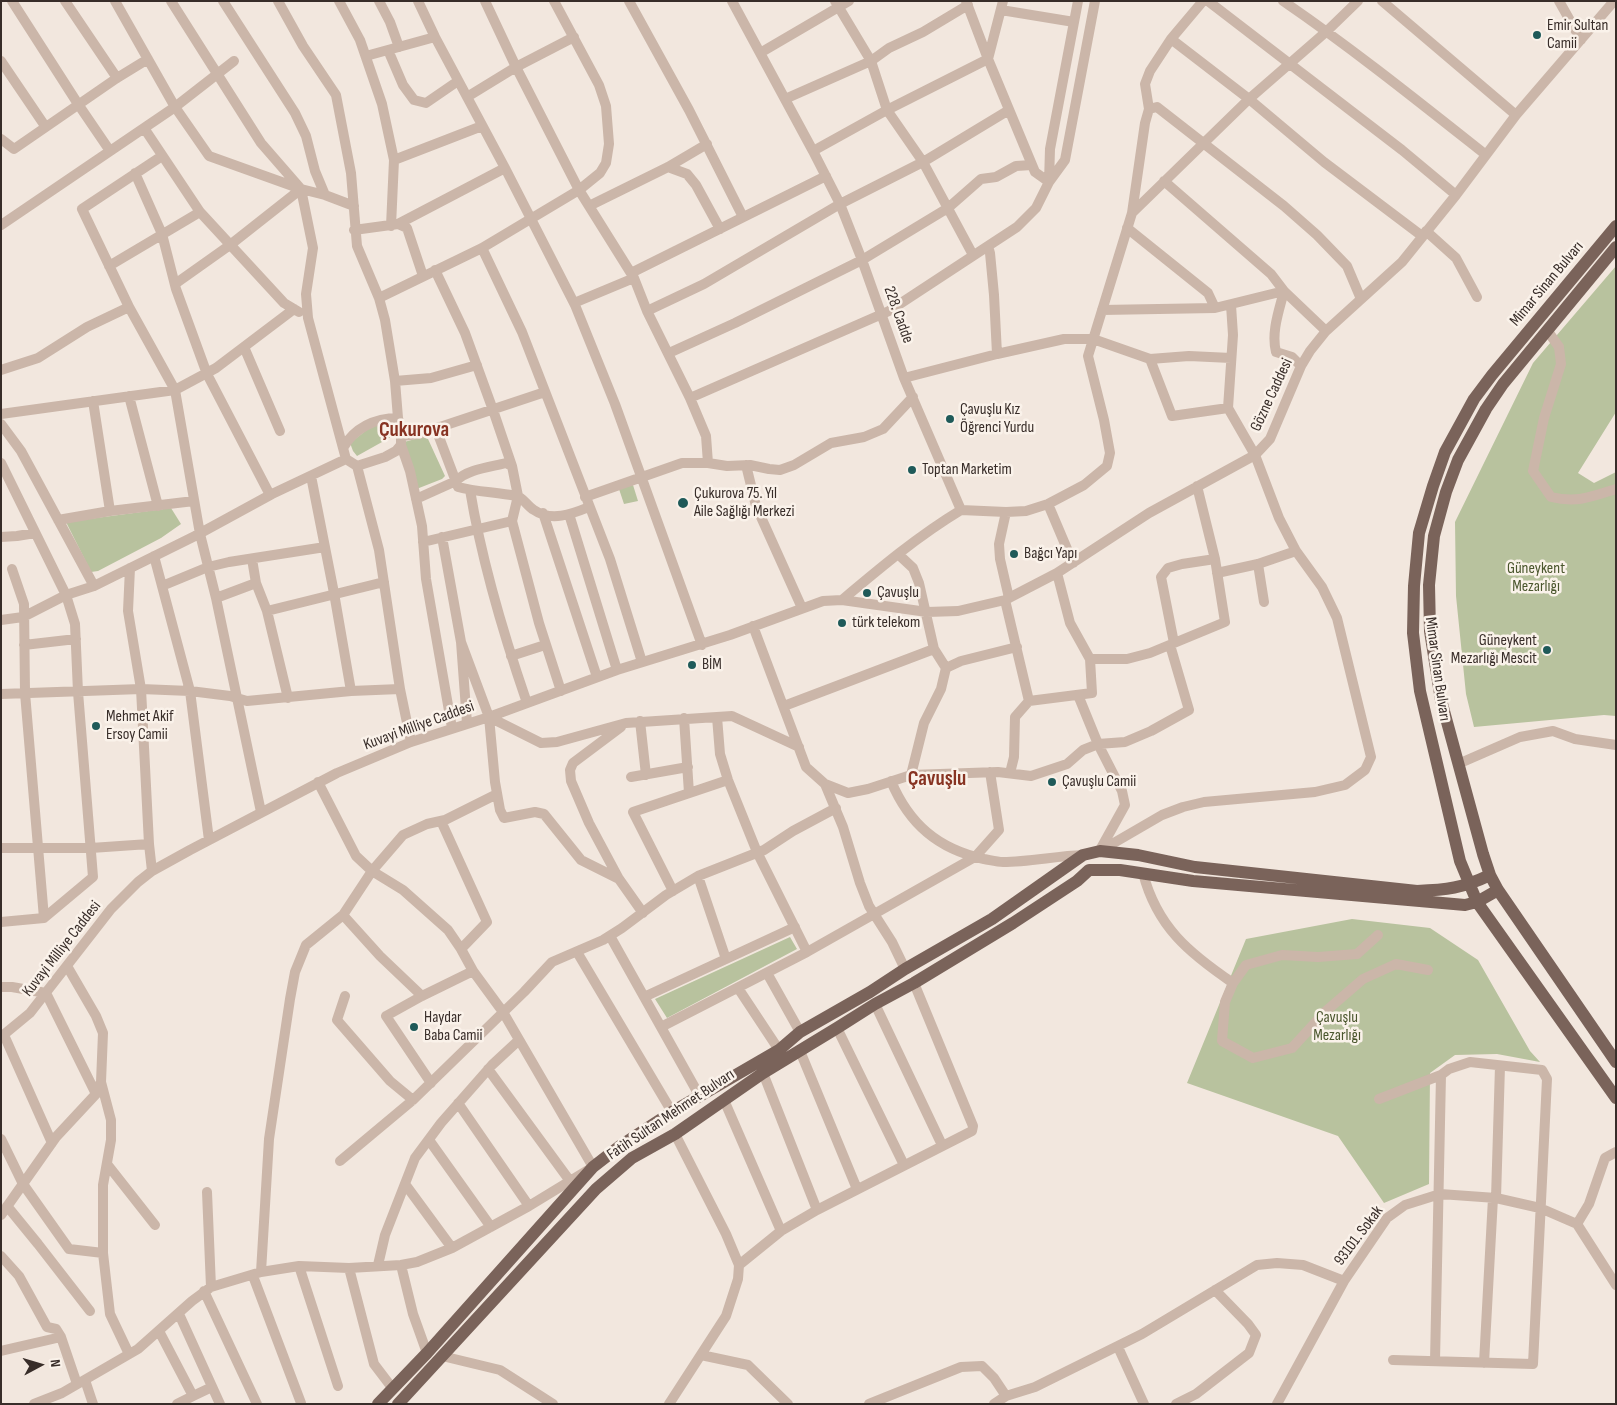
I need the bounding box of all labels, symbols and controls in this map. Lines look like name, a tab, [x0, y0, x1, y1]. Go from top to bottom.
place label: Emir Sultan Camii	[1547, 16, 1608, 54]
marker: Emir Sultan Camii	[1531, 29, 1543, 41]
street label: Mimar Sinan Bulvarı	[1506, 238, 1588, 330]
street label: 228. Cadde	[879, 284, 917, 346]
street label: Gözne Caddesi	[1247, 355, 1297, 435]
place label: Çavuşlu Kız Öğrenci Yurdu	[960, 400, 1034, 438]
marker: Çavuşlu Kız Öğrenci Yurdu	[944, 413, 956, 425]
district label: Çukurova	[379, 418, 449, 444]
place label: Toptan Marketim	[922, 460, 1012, 480]
marker: Toptan Marketim	[906, 464, 918, 476]
place label: Çukurova 75. Yıl Aile Sağlığı Merkezi	[694, 484, 795, 522]
marker: Çukurova 75. Yıl Aile Sağlığı Merkezi	[676, 496, 690, 510]
place label: Bağcı Yapı	[1024, 544, 1077, 564]
marker: Bağcı Yapı	[1008, 548, 1020, 560]
park label: Güneykent Mezarlığı	[1507, 559, 1565, 597]
place label: Çavuşlu	[877, 583, 919, 603]
marker: Çavuşlu	[861, 587, 873, 599]
place label: türk telekom	[852, 613, 920, 633]
street label: Mimar Sinan Bulvarı	[1420, 616, 1454, 722]
marker: türk telekom	[836, 617, 848, 629]
place label: Güneykent Mezarlığı Mescit	[1451, 631, 1537, 669]
marker: Güneykent Mezarlığı Mescit	[1541, 644, 1553, 656]
place label: BİM	[702, 655, 722, 675]
marker: BİM	[686, 659, 698, 671]
street label: Kuvayi Milliye Caddesi	[361, 697, 477, 755]
place label: Mehmet Akif Ersoy Camii	[106, 707, 174, 745]
marker: Mehmet Akif Ersoy Camii	[90, 720, 102, 732]
district label: Çavuşlu	[908, 767, 966, 793]
place label: Çavuşlu Camii	[1062, 772, 1136, 792]
marker: Çavuşlu Camii	[1046, 776, 1058, 788]
street label: Kuvayi Milliye Caddesi	[19, 897, 105, 1001]
place label: Haydar Baba Camii	[424, 1008, 483, 1046]
park label: Çavuşlu Mezarlığı	[1313, 1008, 1361, 1046]
marker: Haydar Baba Camii	[408, 1021, 420, 1033]
street label: Fatih Sultan Mehmet Bulvarı	[604, 1065, 738, 1165]
street label: 93101. Sokak	[1330, 1202, 1388, 1270]
north arrow	[15, 1340, 65, 1390]
text: N	[47, 1359, 64, 1368]

